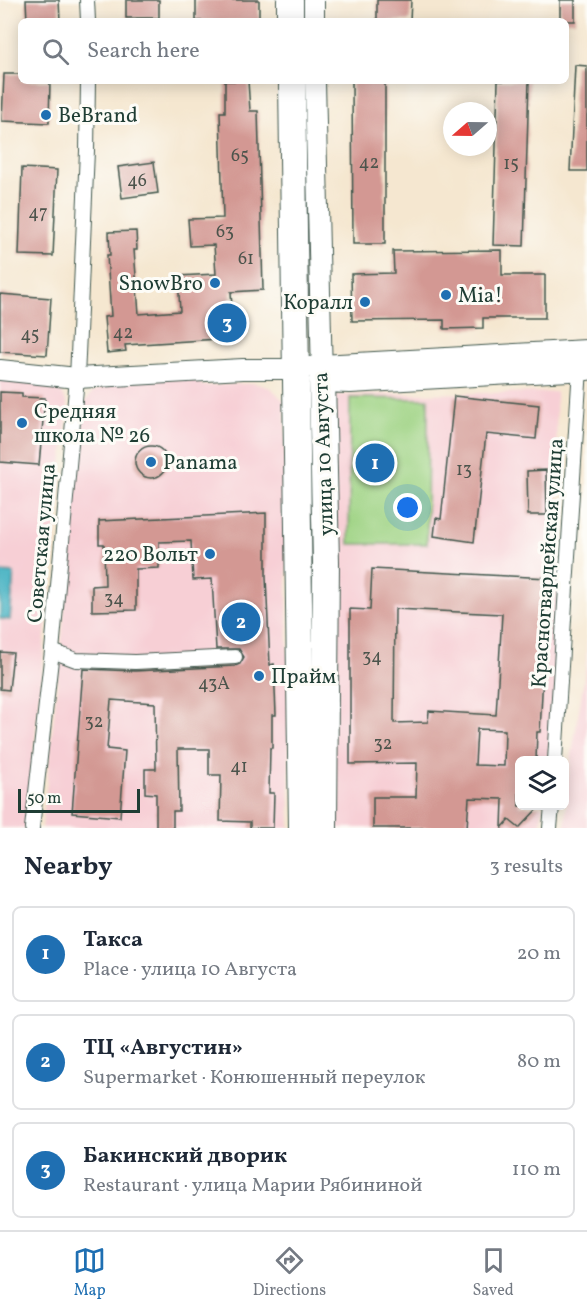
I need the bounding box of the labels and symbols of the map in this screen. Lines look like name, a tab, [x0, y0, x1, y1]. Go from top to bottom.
place label: BeBrand	[58, 102, 138, 131]
north arrow	[443, 102, 497, 156]
marker: BeBrand	[39, 108, 53, 122]
house number: 65	[231, 144, 249, 169]
house number: 42	[359, 151, 379, 176]
house number: 15	[503, 152, 519, 177]
house number: 46	[127, 169, 147, 194]
house number: 47	[28, 201, 48, 226]
house number: 63	[216, 220, 234, 245]
house number: 61	[238, 247, 254, 272]
place label: SnowBro	[119, 270, 203, 299]
marker: SnowBro	[208, 276, 222, 290]
place label: Mia!	[458, 282, 503, 311]
marker: Mia!	[439, 288, 453, 302]
place label: Коралл	[283, 289, 353, 318]
marker: Коралл	[358, 295, 372, 309]
pin: 3	[208, 300, 246, 346]
house number: 42	[113, 321, 133, 346]
house number: 45	[21, 323, 39, 348]
street label: улица 10 Августа	[307, 372, 342, 536]
place label: Средняя школа № 26	[34, 398, 150, 451]
marker: Средняя школа № 26	[15, 416, 29, 430]
street label: Красногвардейская улица	[525, 437, 572, 689]
pin: 1	[356, 440, 394, 486]
place label: Panama	[163, 449, 238, 478]
marker: Panama	[144, 455, 158, 469]
house number: 13	[456, 458, 472, 483]
street label: Советская улица	[21, 462, 64, 624]
your location	[393, 493, 422, 522]
place label: 220 Вольт	[103, 541, 198, 570]
marker: 220 Вольт	[203, 547, 217, 561]
house number: 34	[104, 587, 124, 612]
pin: 2	[222, 600, 260, 644]
house number: 34	[362, 645, 382, 670]
place label: Прайм	[271, 663, 336, 692]
marker: Прайм	[252, 669, 266, 683]
house number: 43А	[198, 672, 230, 697]
house number: 32	[85, 710, 103, 735]
house number: 32	[374, 732, 392, 757]
house number: 41	[230, 755, 248, 780]
scale bar	[18, 786, 140, 814]

